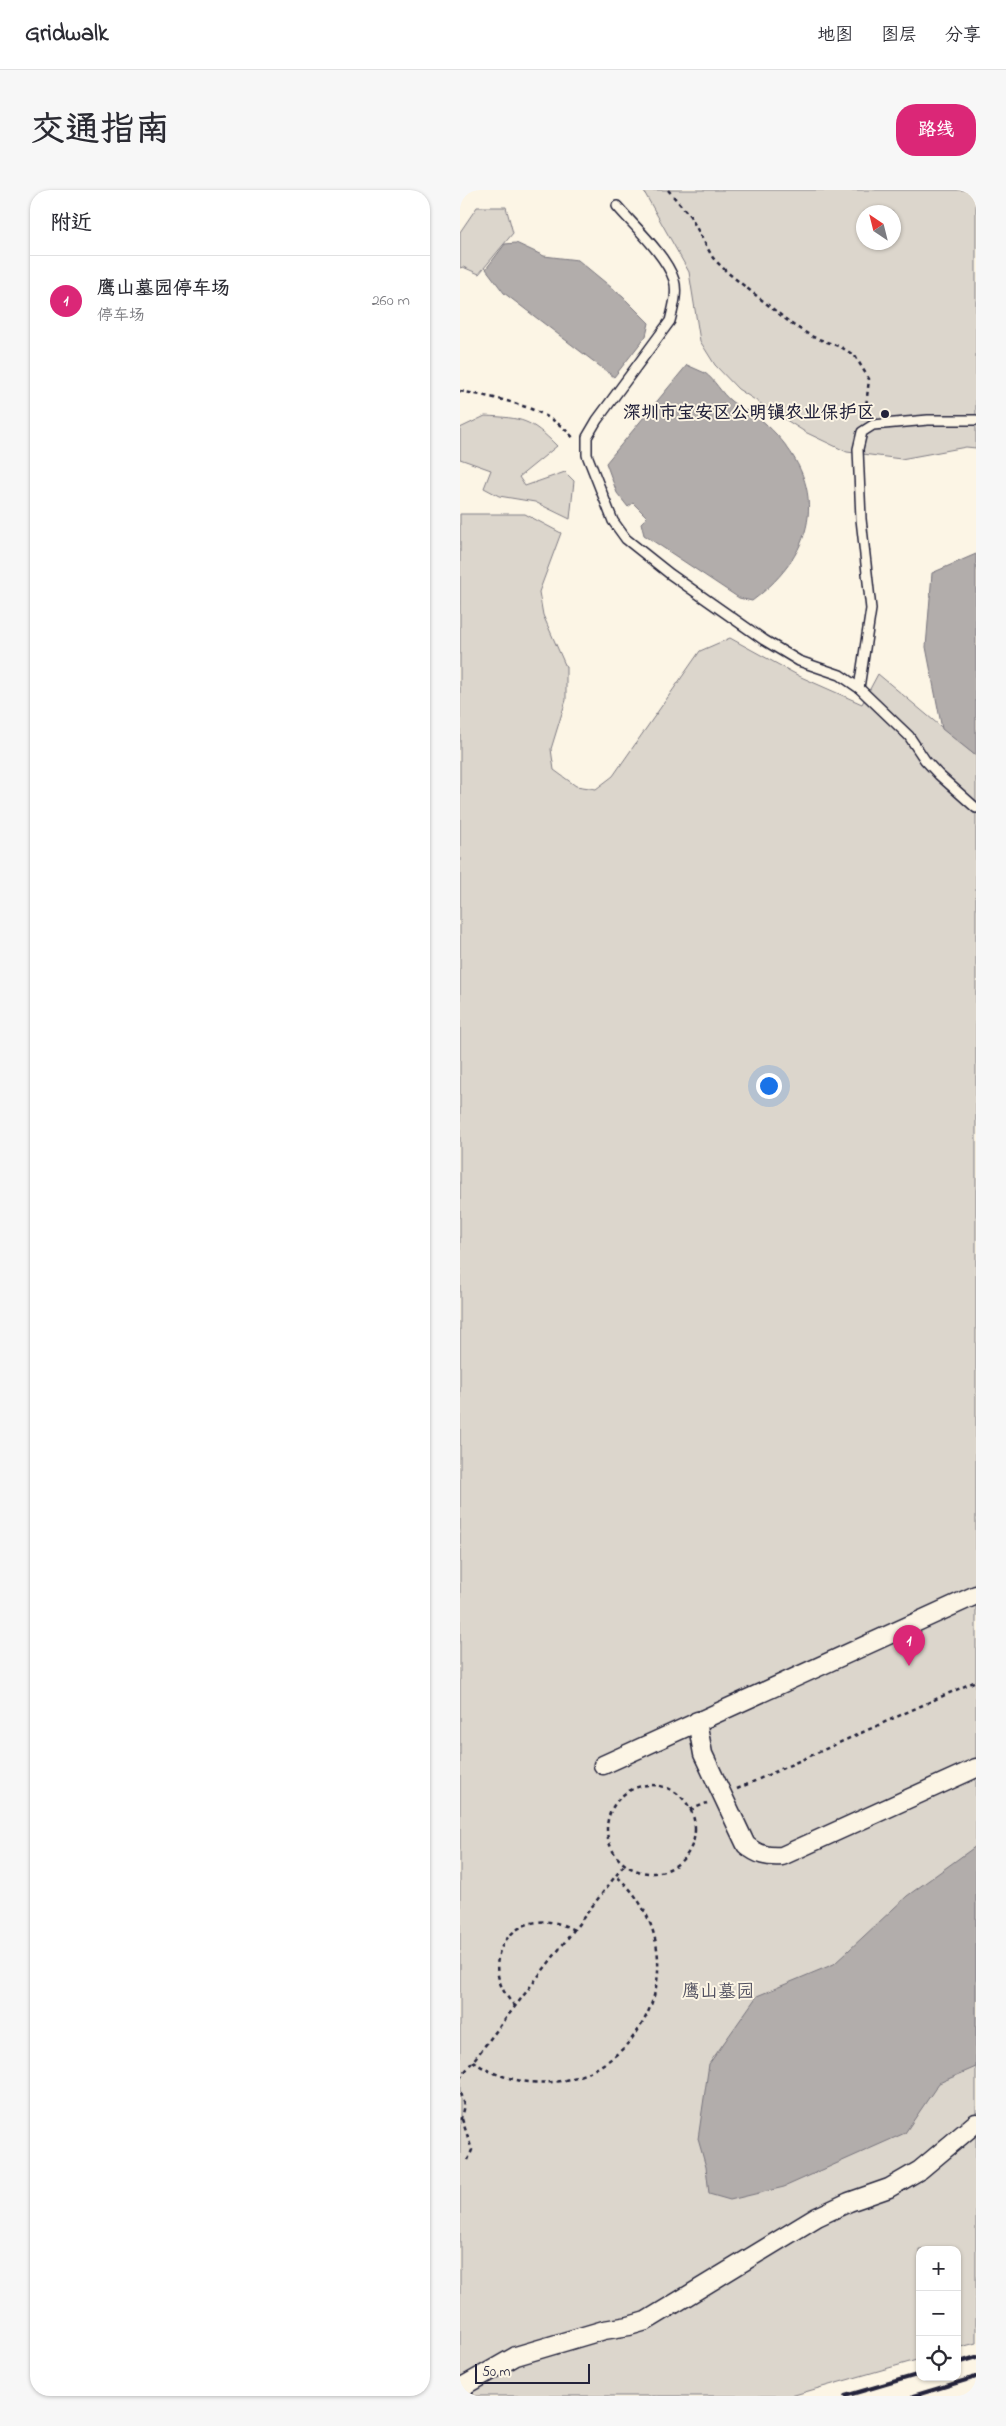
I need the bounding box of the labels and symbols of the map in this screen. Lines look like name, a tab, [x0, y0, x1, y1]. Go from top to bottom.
north arrow	[856, 205, 901, 250]
place label: 深圳市宝安区公明镇农业保护区	[623, 401, 875, 427]
marker: 深圳市宝安区公明镇农业保护区	[879, 408, 891, 420]
your location	[756, 1073, 782, 1099]
pin: 1	[893, 1625, 925, 1666]
park label: 鹰山墓园	[682, 1980, 754, 2006]
scale bar	[475, 2361, 590, 2384]

